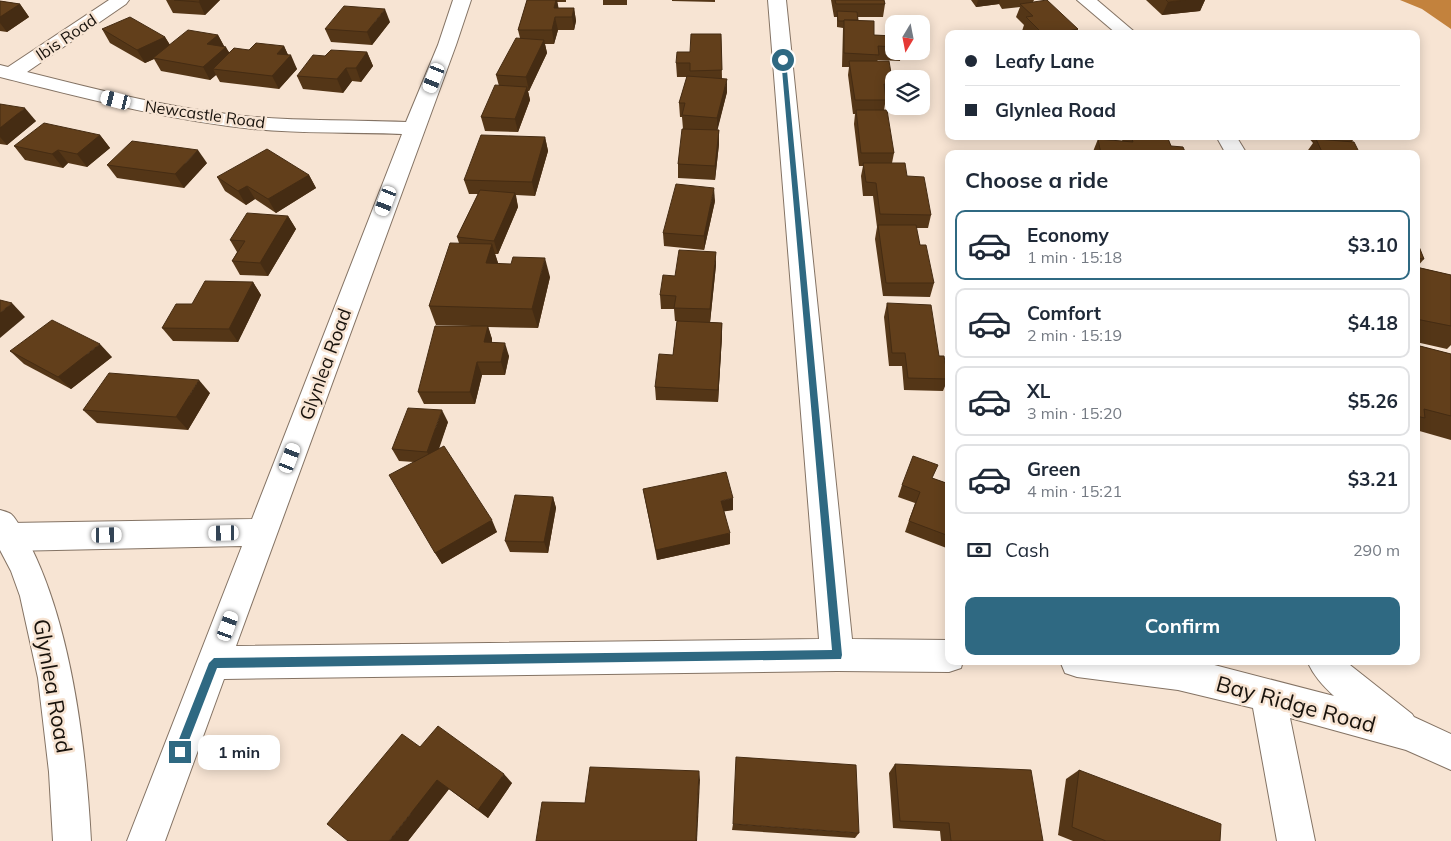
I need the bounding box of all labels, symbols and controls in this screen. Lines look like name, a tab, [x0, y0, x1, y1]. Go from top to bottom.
street label: Ibis Road	[32, 9, 100, 65]
north arrow	[885, 15, 930, 60]
map controls	[885, 15, 930, 115]
route start	[772, 49, 794, 71]
text: Leafy Lane	[995, 49, 1094, 73]
car	[421, 61, 446, 95]
button: layers	[885, 70, 930, 115]
car	[99, 89, 132, 111]
street label: Newcastle Road	[144, 96, 266, 132]
text: Glynlea Road	[995, 98, 1116, 122]
text: Choose a ride	[965, 166, 1108, 194]
car	[373, 184, 398, 218]
icon: car	[967, 223, 1012, 268]
text: Economy	[1027, 223, 1109, 247]
text: $3.10	[1348, 233, 1398, 257]
text: 1 min · 15:18	[1027, 247, 1122, 267]
icon: car	[967, 301, 1012, 346]
text: Comfort	[1027, 301, 1101, 325]
street label: Glynlea Road	[294, 305, 356, 423]
text: $4.18	[1348, 311, 1398, 335]
text: 2 min · 15:19	[1027, 325, 1122, 345]
icon: car	[967, 379, 1012, 424]
text: XL	[1027, 379, 1050, 403]
text: $5.26	[1348, 389, 1398, 413]
text: 3 min · 15:20	[1027, 403, 1122, 423]
car	[277, 441, 302, 475]
icon: car	[967, 457, 1012, 502]
text: Green	[1027, 457, 1081, 481]
text: $3.21	[1348, 467, 1398, 491]
text: 4 min · 15:21	[1027, 481, 1122, 501]
car	[208, 525, 239, 541]
car	[91, 527, 122, 543]
icon: cash	[965, 536, 993, 564]
text: Cash	[1005, 538, 1050, 562]
text: 290 m	[1353, 540, 1400, 560]
button: Confirm	[965, 597, 1400, 655]
car	[215, 609, 240, 643]
street label: Glynlea Road	[27, 617, 79, 755]
street label: Bay Ridge Road	[1213, 669, 1379, 739]
callout: 1 min	[198, 734, 280, 770]
route end	[169, 741, 191, 763]
text: 1 min	[218, 742, 260, 762]

